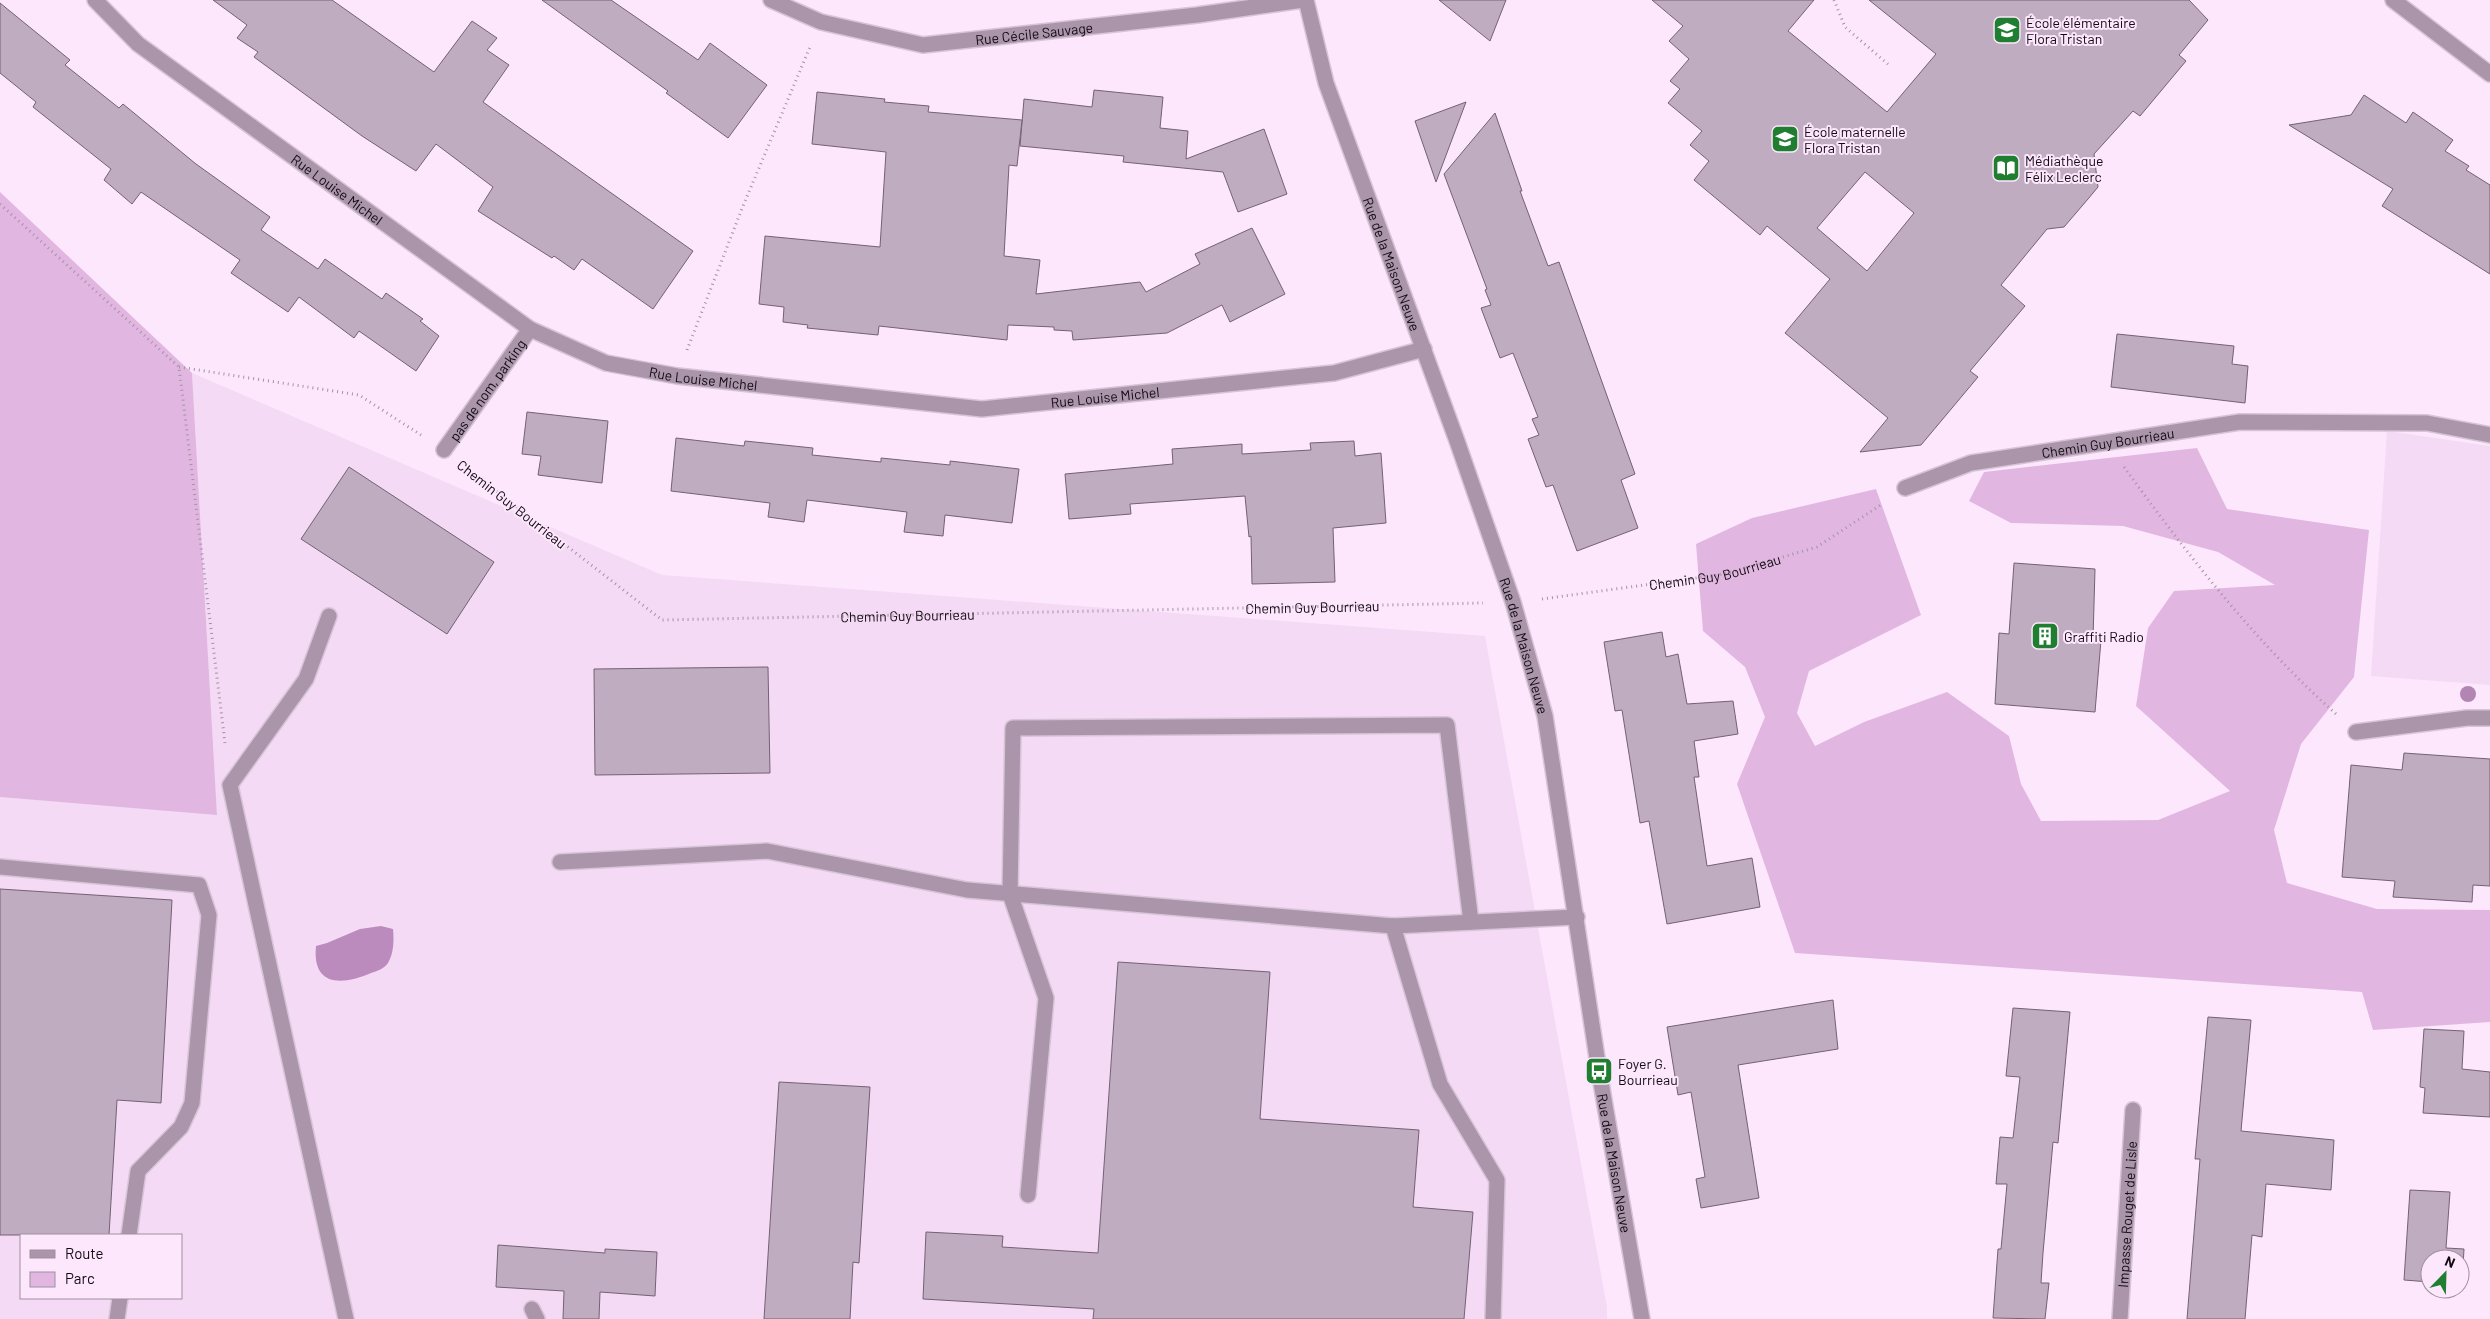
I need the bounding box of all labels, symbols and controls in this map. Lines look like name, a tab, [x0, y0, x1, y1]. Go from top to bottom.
place label: École élémentaire Flora Tristan	[2026, 14, 2136, 47]
school or university icon: École élémentaire Flora Tristan	[1992, 15, 2022, 45]
street label: Rue Cécile Sauvage	[974, 18, 1094, 48]
place label: École maternelle Flora Tristan	[1804, 123, 1906, 156]
school or university icon: École maternelle Flora Tristan	[1770, 124, 1800, 154]
street label: Rue Louise Michel	[288, 150, 386, 228]
place label: Médiathèque Félix Leclerc	[2025, 152, 2103, 185]
library icon: Médiathèque Félix Leclerc	[1991, 153, 2021, 183]
street label: Rue de la Maison Neuve	[1360, 195, 1424, 333]
street label: pas de nom, parking	[445, 335, 529, 444]
street label: Rue Louise Michel	[648, 363, 758, 393]
street label: Rue Louise Michel	[1050, 382, 1160, 410]
street label: Chemin Guy Bourrieau	[2040, 424, 2175, 461]
street label: Chemin Guy Bourrieau	[454, 456, 570, 552]
street label: Chemin Guy Bourrieau	[1648, 550, 1782, 593]
street label: Rue de la Maison Neuve	[1497, 575, 1552, 716]
street label: Chemin Guy Bourrieau	[1245, 597, 1380, 616]
street label: Chemin Guy Bourrieau	[840, 605, 975, 625]
building icon: Graffiti Radio	[2030, 621, 2060, 651]
place label: Graffiti Radio	[2064, 628, 2144, 645]
place label: Foyer G. Bourrieau	[1618, 1055, 1678, 1088]
bus stop icon: Foyer G. Bourrieau	[1584, 1056, 1614, 1086]
street label: Rue de la Maison Neuve	[1595, 1092, 1635, 1234]
street label: Impasse Rouget de Lisle	[2113, 1140, 2140, 1288]
legend	[20, 1234, 182, 1299]
text: Route	[65, 1244, 104, 1262]
north arrow	[2420, 1249, 2470, 1299]
text: N	[2443, 1252, 2458, 1271]
text: Parc	[65, 1269, 95, 1287]

